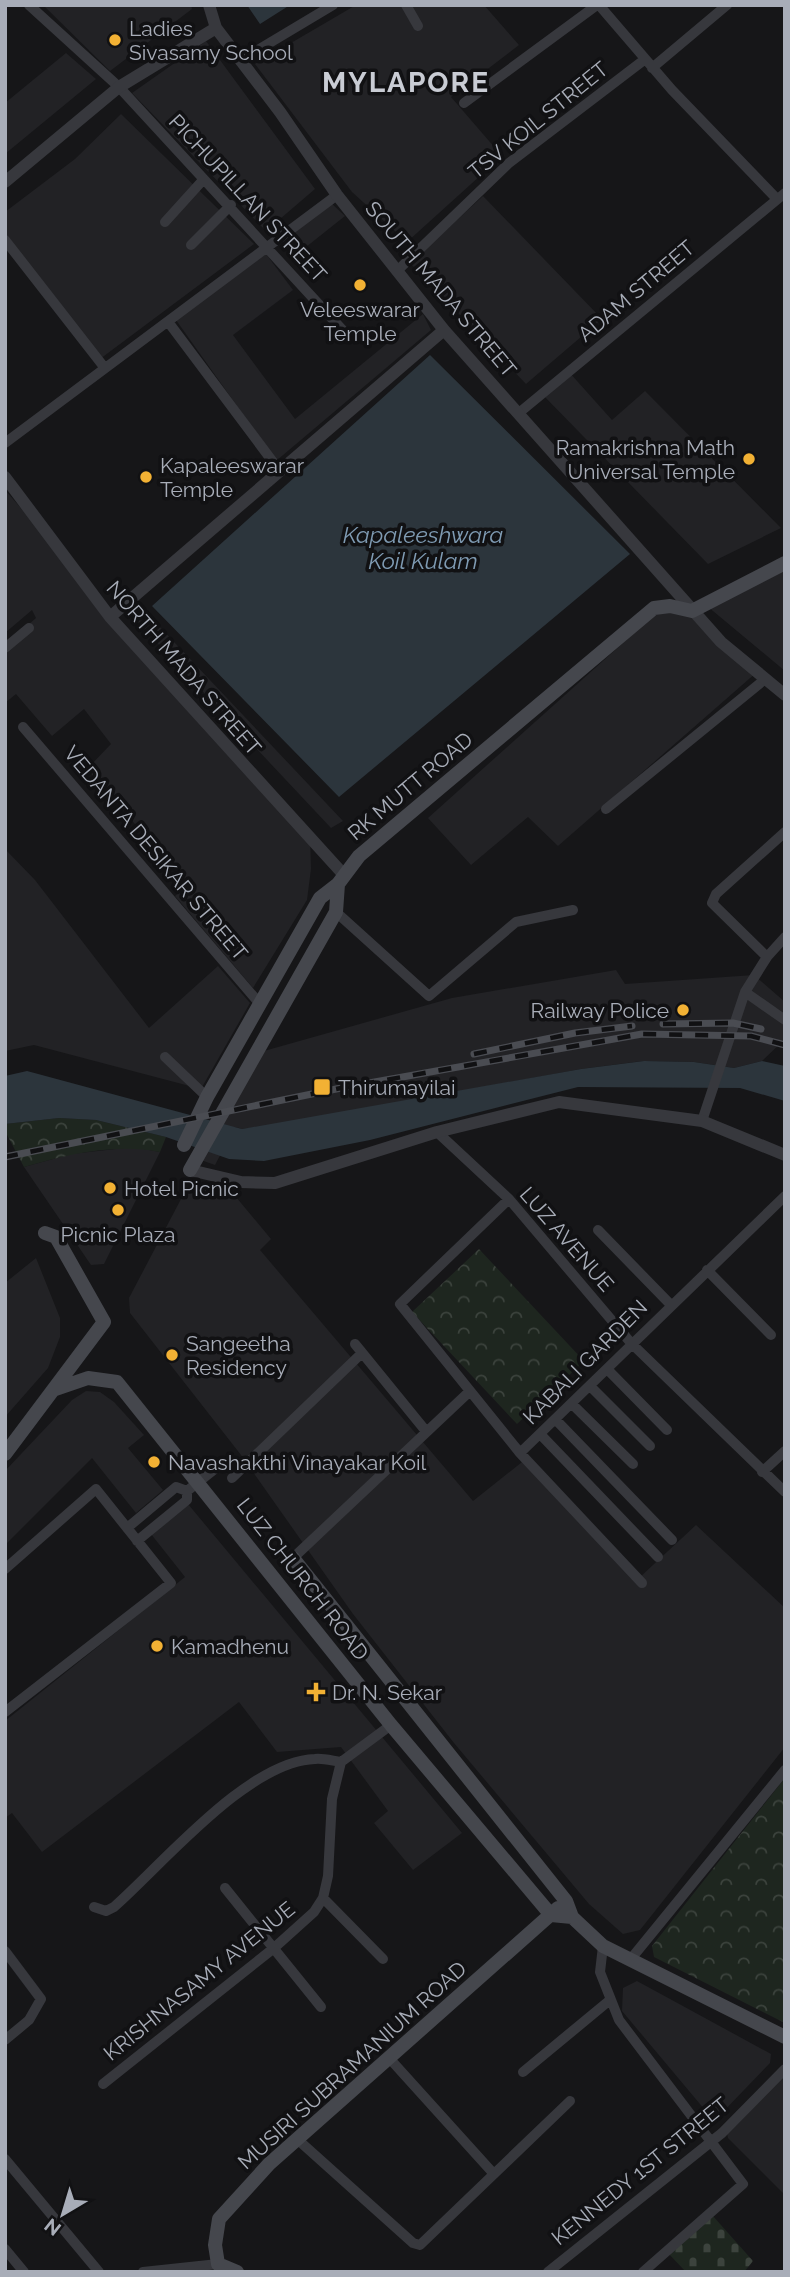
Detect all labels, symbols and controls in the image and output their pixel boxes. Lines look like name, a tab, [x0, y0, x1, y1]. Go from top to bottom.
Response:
place label: Ladies Sivasamy School	[129, 16, 293, 65]
marker: Ladies Sivasamy School	[107, 32, 123, 48]
street label: TSV KOIL STREET	[463, 56, 613, 184]
district label: MYLAPORE	[322, 66, 490, 99]
street label: PICHUPILLAN STREET	[164, 109, 332, 287]
street label: SOUTH MADA STREET	[360, 196, 522, 382]
street label: ADAM STREET	[573, 235, 699, 347]
marker: Veleeswarar Temple	[352, 277, 368, 293]
place label: Veleeswarar Temple	[300, 297, 421, 346]
place label: Ramakrishna Math Universal Temple	[556, 435, 735, 484]
marker: Ramakrishna Math Universal Temple	[741, 451, 757, 467]
place label: Kapaleeswarar Temple	[160, 453, 305, 502]
marker: Kapaleeswarar Temple	[138, 469, 154, 485]
water label: Kapaleeshwara Koil Kulam	[343, 521, 504, 574]
street label: NORTH MADA STREET	[101, 576, 267, 760]
street label: RK MUTT ROAD	[343, 727, 477, 845]
street label: VEDANTA DESIKAR STREET	[59, 741, 253, 965]
place label: Railway Police	[531, 998, 669, 1023]
marker: Railway Police	[675, 1002, 691, 1018]
place label: Thirumayilai	[338, 1075, 456, 1100]
marker: Thirumayilai	[312, 1077, 332, 1097]
place label: Hotel Picnic	[124, 1176, 239, 1201]
marker: Hotel Picnic	[102, 1180, 118, 1196]
street label: LUZ AVENUE	[515, 1182, 619, 1296]
marker: Picnic Plaza	[110, 1202, 126, 1218]
place label: Picnic Plaza	[61, 1222, 175, 1247]
street label: KABALI GARDEN	[518, 1295, 652, 1429]
place label: Sangeetha Residency	[186, 1331, 291, 1380]
marker: Sangeetha Residency	[164, 1347, 180, 1363]
place label: Navashakthi Vinayakar Koil	[168, 1450, 426, 1475]
marker: Navashakthi Vinayakar Koil	[146, 1454, 162, 1470]
street label: LUZ CHURCH ROAD	[232, 1493, 374, 1665]
place label: Kamadhenu	[171, 1634, 289, 1659]
marker: Kamadhenu	[149, 1638, 165, 1654]
place label: Dr. N. Sekar	[332, 1680, 443, 1705]
marker: Dr. N. Sekar	[306, 1682, 326, 1702]
street label: KRISHNASAMY AVENUE	[98, 1896, 300, 2066]
street label: MUSIRI SUBRAMANIUM ROAD	[233, 1956, 471, 2174]
street label: KENNEDY 1ST STREET	[546, 2092, 734, 2250]
north arrow	[28, 2179, 98, 2249]
text: N	[40, 2214, 65, 2241]

